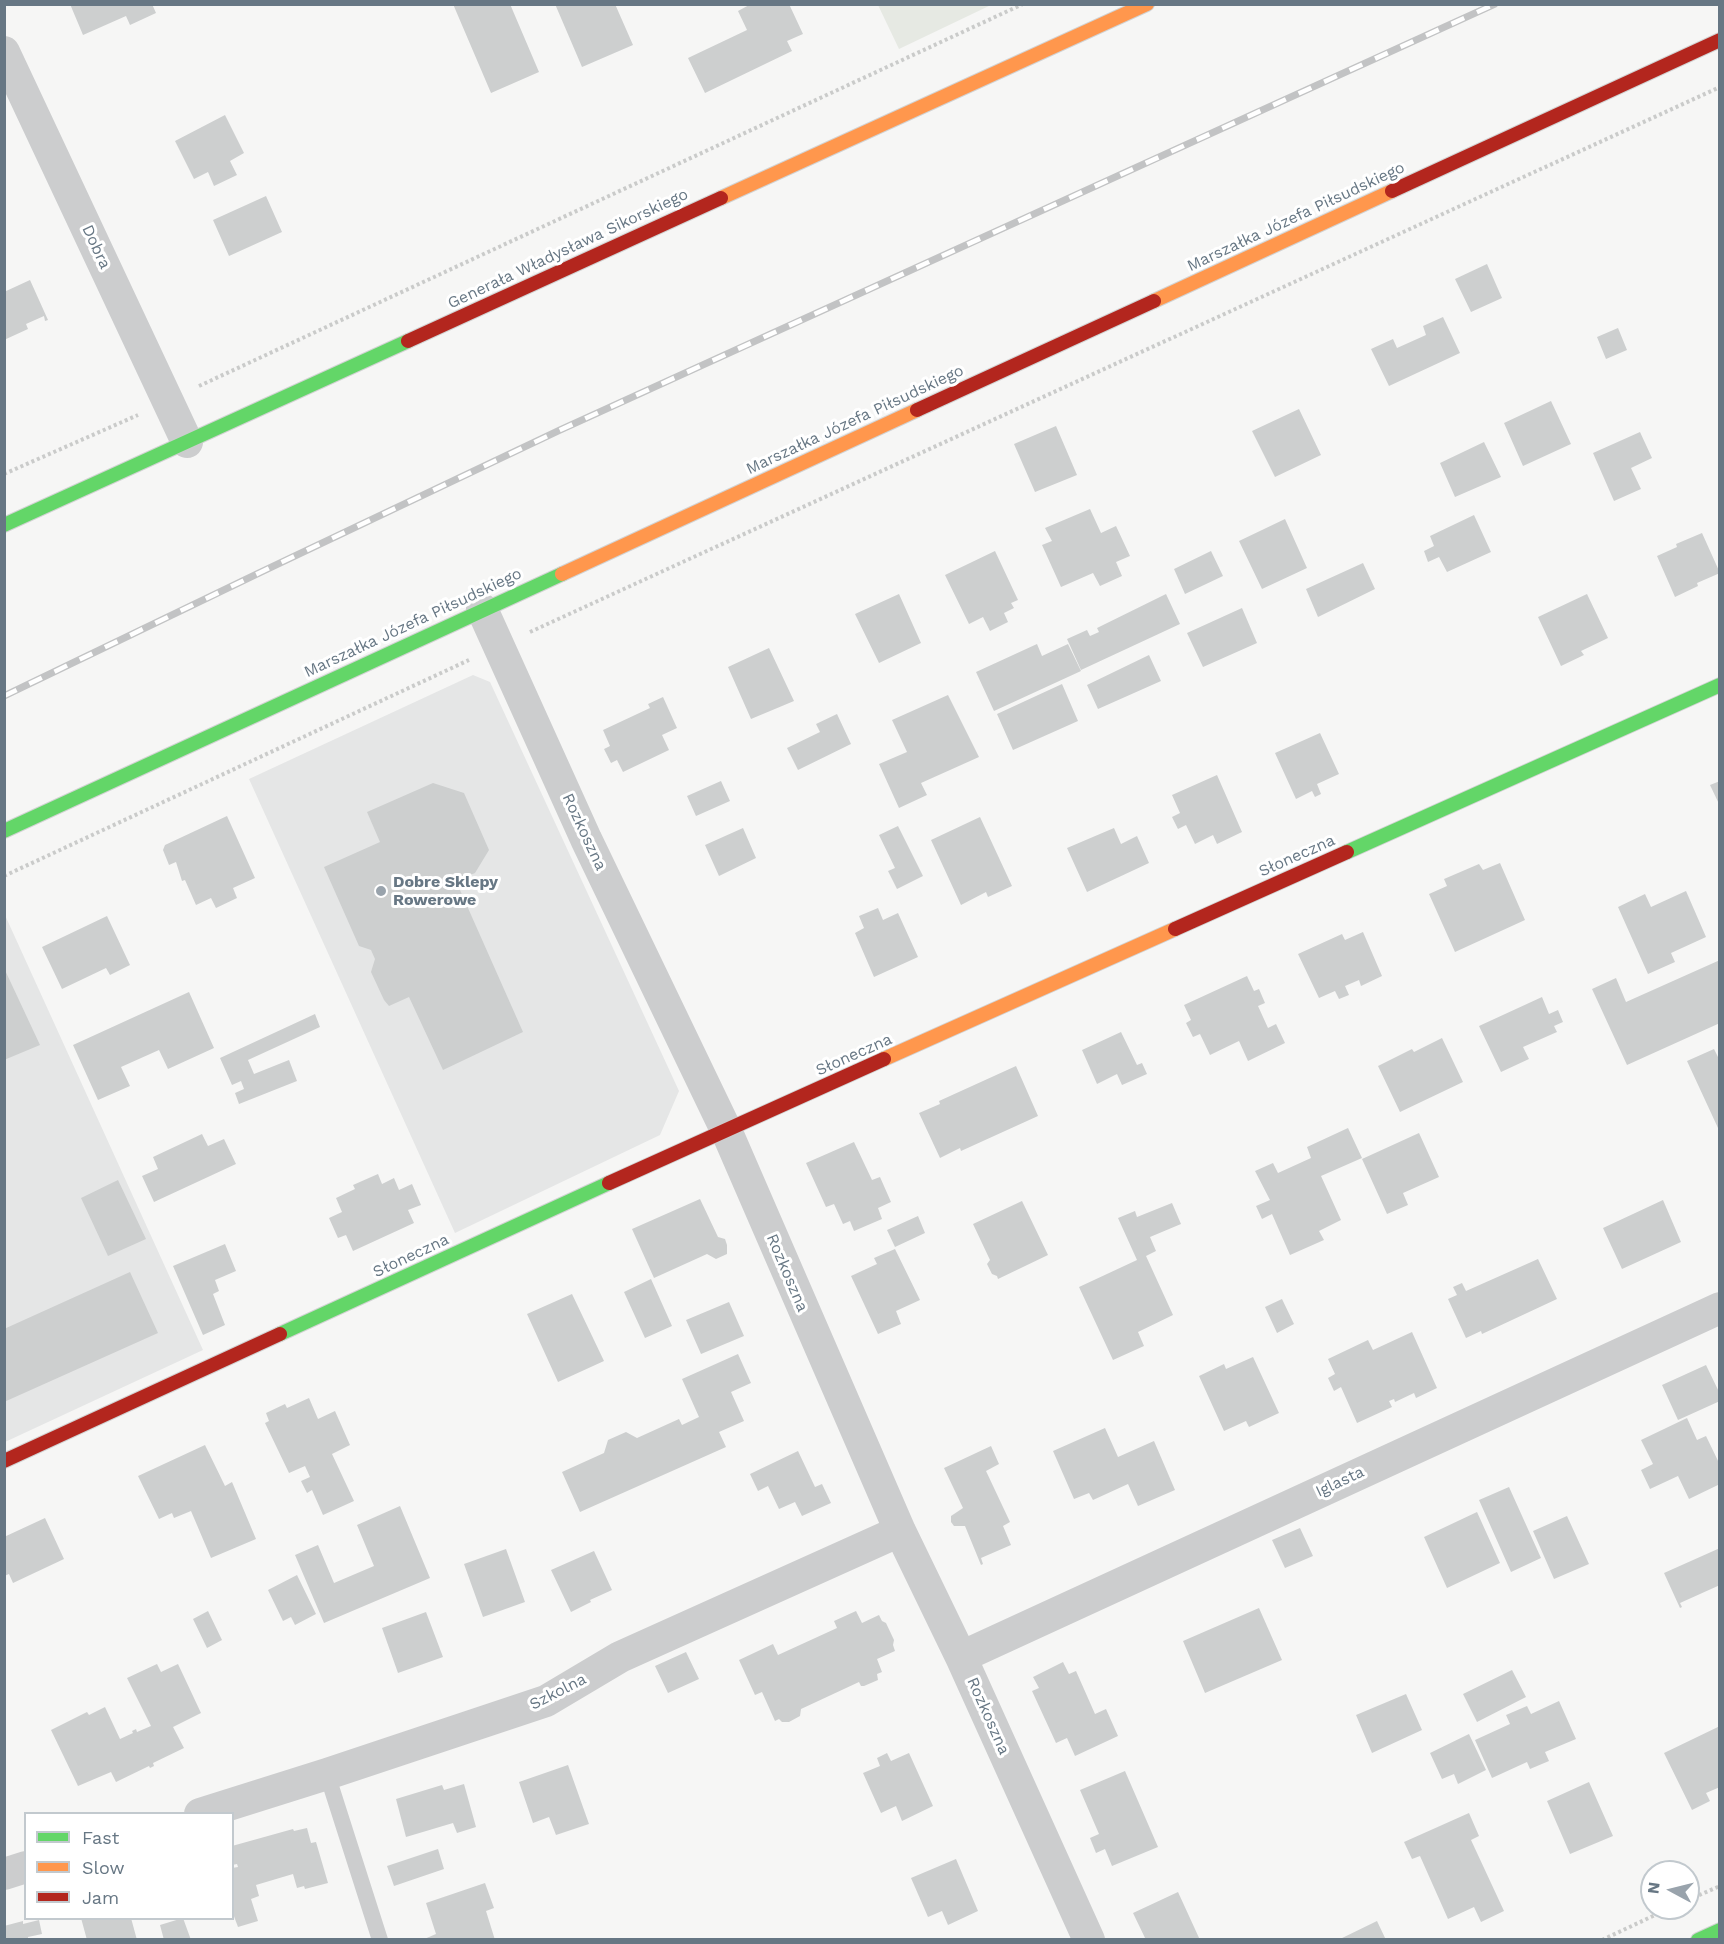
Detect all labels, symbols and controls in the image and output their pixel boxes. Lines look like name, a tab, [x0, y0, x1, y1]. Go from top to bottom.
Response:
street label: Marszałka Józefa Piłsudskiego	[1184, 158, 1408, 276]
street label: Generała Władysława Sikorskiego	[445, 185, 691, 313]
street label: Dobra	[77, 222, 115, 272]
street label: Marszałka Józefa Piłsudskiego	[743, 361, 967, 479]
street label: Marszałka Józefa Piłsudskiego	[301, 564, 525, 682]
street label: Rozkoszna	[558, 790, 610, 874]
street label: Słoneczna	[1256, 831, 1338, 881]
place label: Dobre Sklepy Rowerowe	[393, 872, 498, 910]
marker: Dobre Sklepy Rowerowe	[374, 884, 388, 898]
street label: Słoneczna	[813, 1030, 895, 1080]
street label: Słoneczna	[370, 1230, 452, 1282]
street label: Rozkoszna	[762, 1231, 812, 1315]
street label: Iglasta	[1313, 1462, 1367, 1502]
street label: Szkolna	[526, 1670, 590, 1714]
street label: Rozkoszna	[962, 1674, 1014, 1758]
legend	[24, 1812, 234, 1920]
text: Fast	[82, 1827, 119, 1848]
text: Slow	[82, 1857, 125, 1878]
north arrow	[1640, 1860, 1700, 1920]
text: N	[1643, 1881, 1664, 1895]
text: Jam	[82, 1887, 119, 1908]

